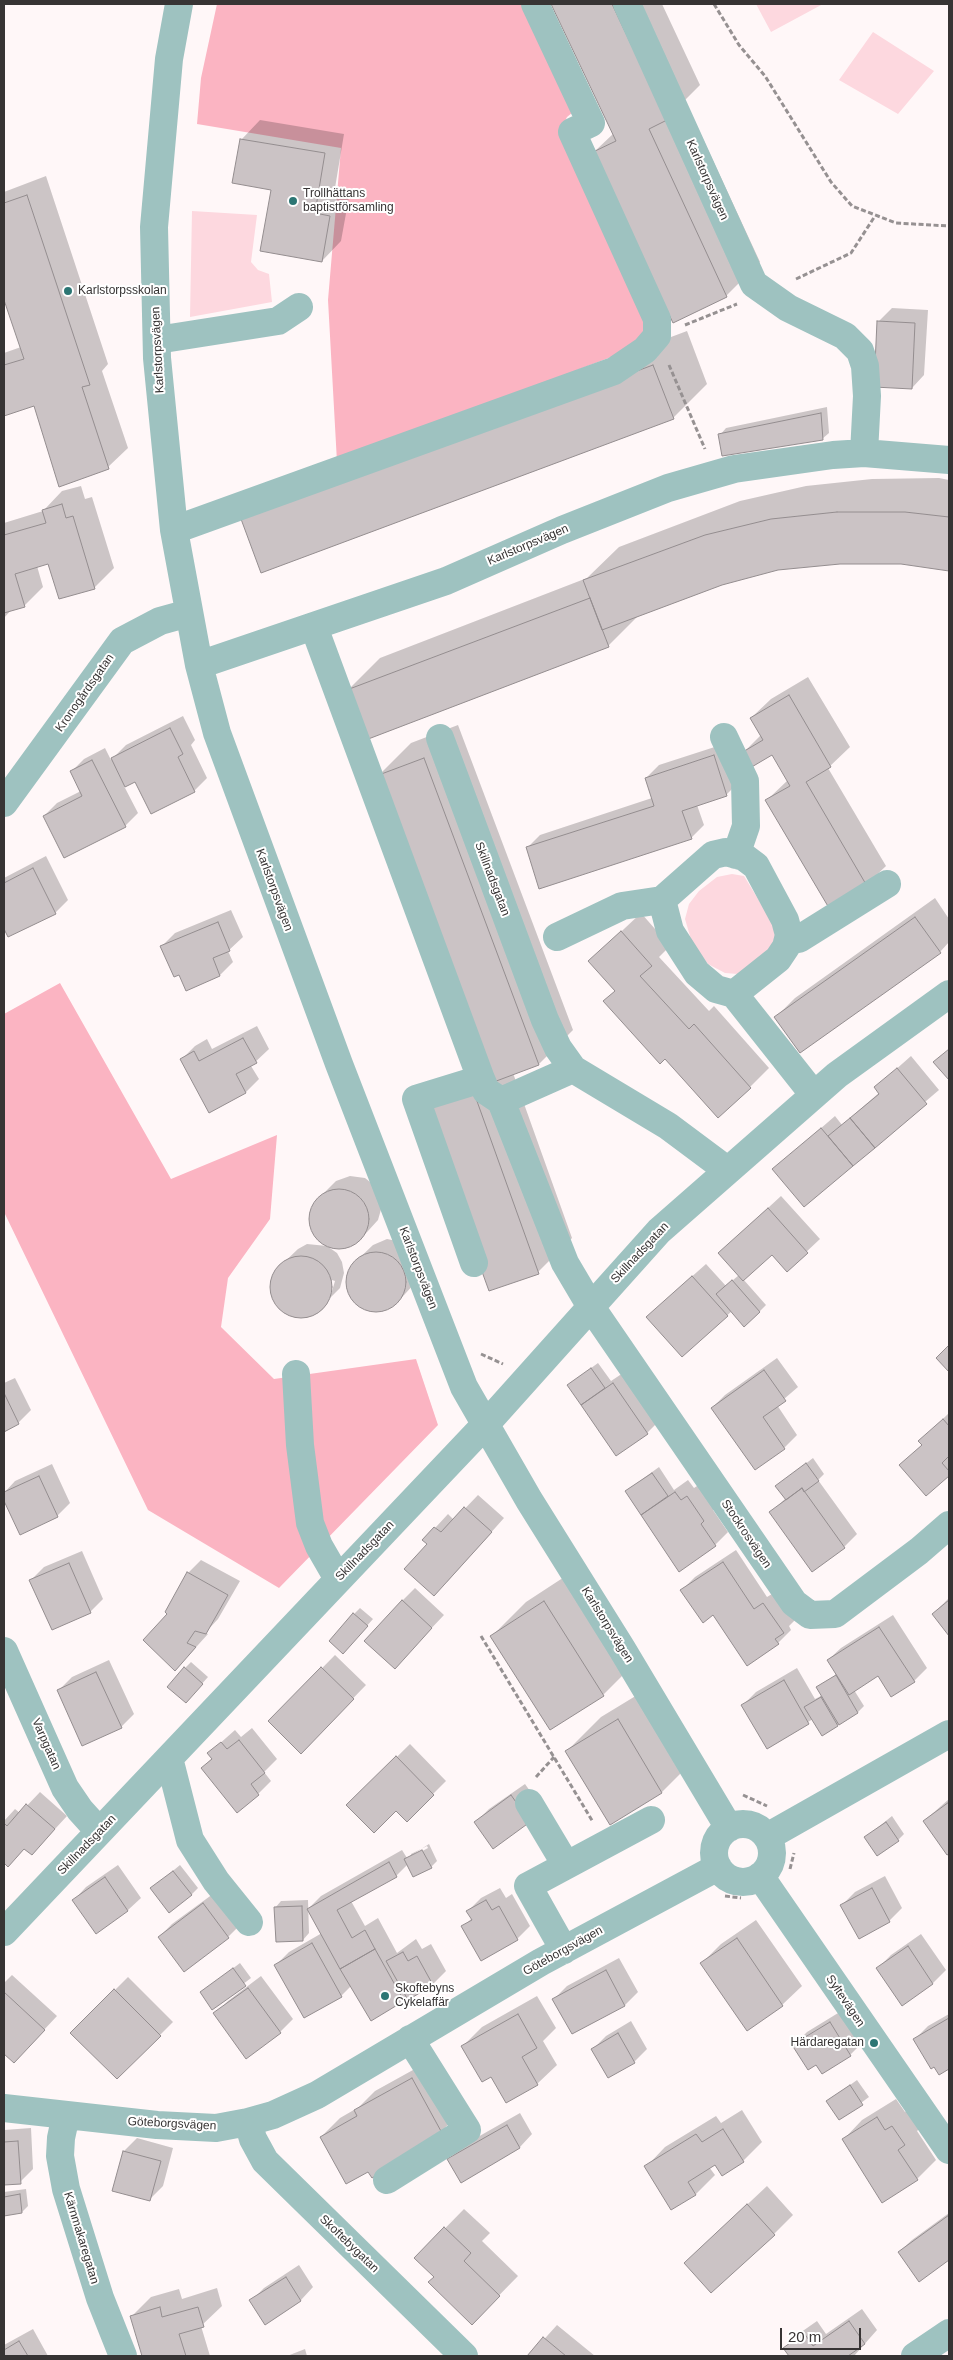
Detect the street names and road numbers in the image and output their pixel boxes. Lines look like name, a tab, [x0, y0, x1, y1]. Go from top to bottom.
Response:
street label: Karlstorpsvägen	[683, 137, 731, 223]
street label: Karlstorpsvägen	[149, 306, 167, 394]
street label: Karlstorpsvägen	[485, 521, 571, 569]
street label: Kronogårdsgatan	[53, 651, 117, 735]
street label: Skillnadsgatan	[471, 840, 513, 918]
street label: Karlstorpsvägen	[252, 847, 296, 933]
street label: Skillnadsgatan	[608, 1220, 672, 1286]
street label: Karlstorpsvägen	[396, 1225, 440, 1311]
street label: Stockrosvägen	[718, 1497, 774, 1571]
street label: Skillnadsgatan	[333, 1518, 397, 1584]
street label: Karlstorpsvägen	[578, 1584, 636, 1666]
street label: Varpgatan	[28, 1716, 64, 1772]
street label: Skillnadsgatan	[55, 1812, 119, 1878]
street label: Göteborgsvägen	[521, 1923, 605, 1979]
street label: Syltevägen	[822, 1972, 868, 2030]
street label: Göteborgsvägen	[127, 2114, 217, 2134]
street label: Kärnmakaregatan	[60, 2190, 102, 2286]
street label: Skoftebygatan	[316, 2212, 382, 2276]

